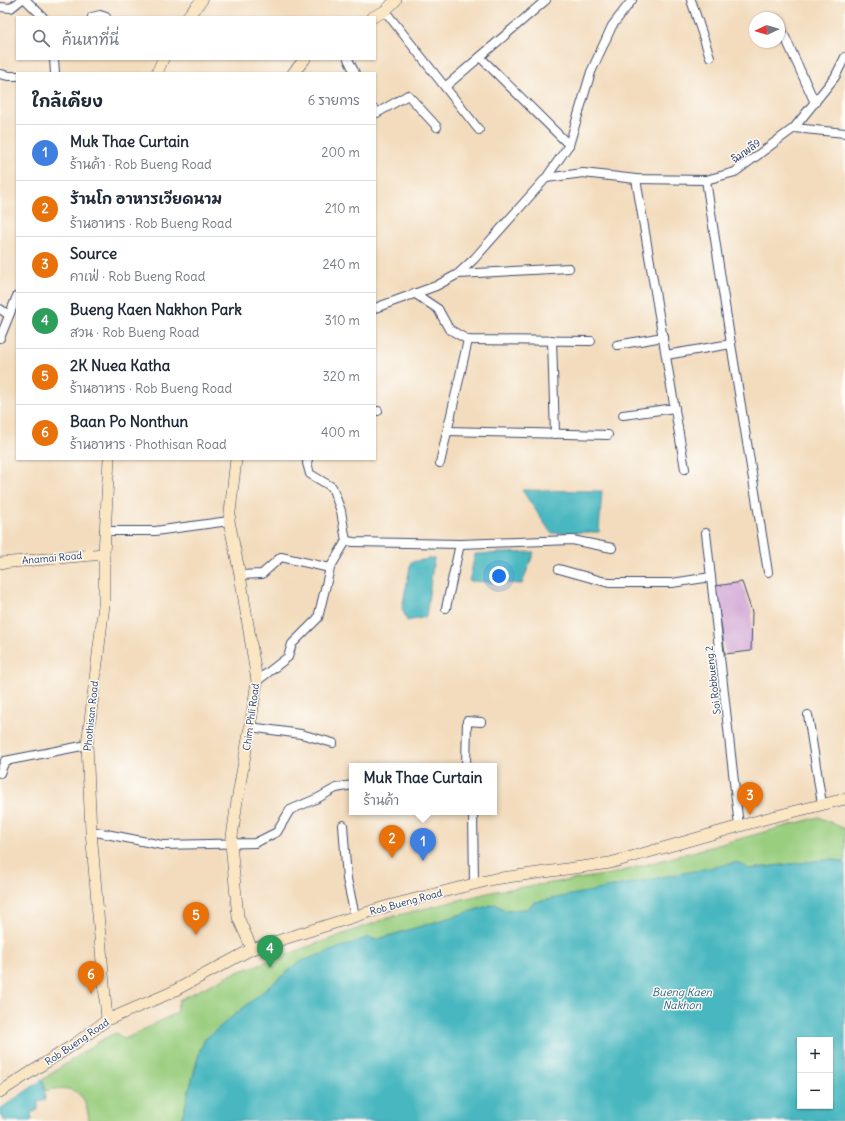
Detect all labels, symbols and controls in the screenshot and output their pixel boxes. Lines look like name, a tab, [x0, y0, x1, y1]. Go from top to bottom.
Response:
north arrow	[749, 12, 785, 48]
search box	[16, 16, 376, 60]
icon: search	[30, 27, 52, 49]
text: ค้นหาที่นี่	[62, 30, 119, 49]
text: ใกล้เคียง	[32, 90, 103, 112]
text: 6 รายการ	[308, 92, 360, 109]
text: Muk Thae Curtain	[70, 132, 189, 151]
street label: ฉิมพลี9	[729, 136, 763, 166]
text: 1	[42, 144, 48, 161]
text: 200 m	[321, 144, 360, 161]
text: ร้านค้า · Rob Bueng Road	[70, 156, 212, 173]
text: ร้านโก อาหารเวียดนาม	[70, 189, 222, 208]
text: 2	[41, 200, 49, 217]
text: 210 m	[325, 200, 360, 217]
text: ร้านอาหาร · Rob Bueng Road	[70, 215, 232, 232]
text: Source	[70, 244, 117, 263]
text: 3	[41, 256, 49, 273]
text: 240 m	[323, 256, 360, 273]
text: คาเฟ่ · Rob Bueng Road	[70, 268, 205, 285]
text: Bueng Kaen Nakhon Park	[70, 300, 242, 319]
text: 4	[41, 312, 49, 329]
text: 310 m	[325, 312, 360, 329]
text: สวน · Rob Bueng Road	[70, 324, 199, 341]
text: 2K Nuea Katha	[70, 356, 170, 375]
text: 5	[41, 368, 49, 385]
text: 320 m	[322, 368, 360, 385]
text: ร้านอาหาร · Rob Bueng Road	[70, 380, 232, 397]
text: Baan Po Nonthun	[70, 412, 188, 431]
text: 6	[41, 424, 49, 441]
text: 400 m	[321, 424, 360, 441]
text: ร้านอาหาร · Phothisan Road	[70, 436, 227, 453]
street label: Anamai Road	[21, 549, 83, 567]
your location	[489, 566, 509, 586]
street label: Soi Robbueng 2	[702, 644, 724, 715]
street label: Phothisan Road	[81, 680, 101, 752]
street label: Chim Phli Road	[240, 682, 262, 751]
popup	[349, 763, 497, 815]
text: Muk Thae Curtain	[364, 768, 482, 787]
pin: 3	[737, 782, 763, 815]
text: ร้านค้า	[364, 792, 399, 809]
pin: 2	[379, 825, 405, 858]
pin: 1	[410, 828, 436, 861]
street label: Rob Bueng Road	[368, 886, 444, 918]
pin: 5	[183, 902, 209, 935]
pin: 4	[257, 935, 283, 968]
pin: 6	[78, 961, 104, 994]
water label: Bueng Kaen Nakhon	[652, 985, 713, 1012]
street label: Rob Bueng Road	[42, 1016, 112, 1068]
map controls	[797, 1037, 833, 1109]
button: +	[797, 1037, 833, 1073]
button: −	[797, 1073, 833, 1109]

